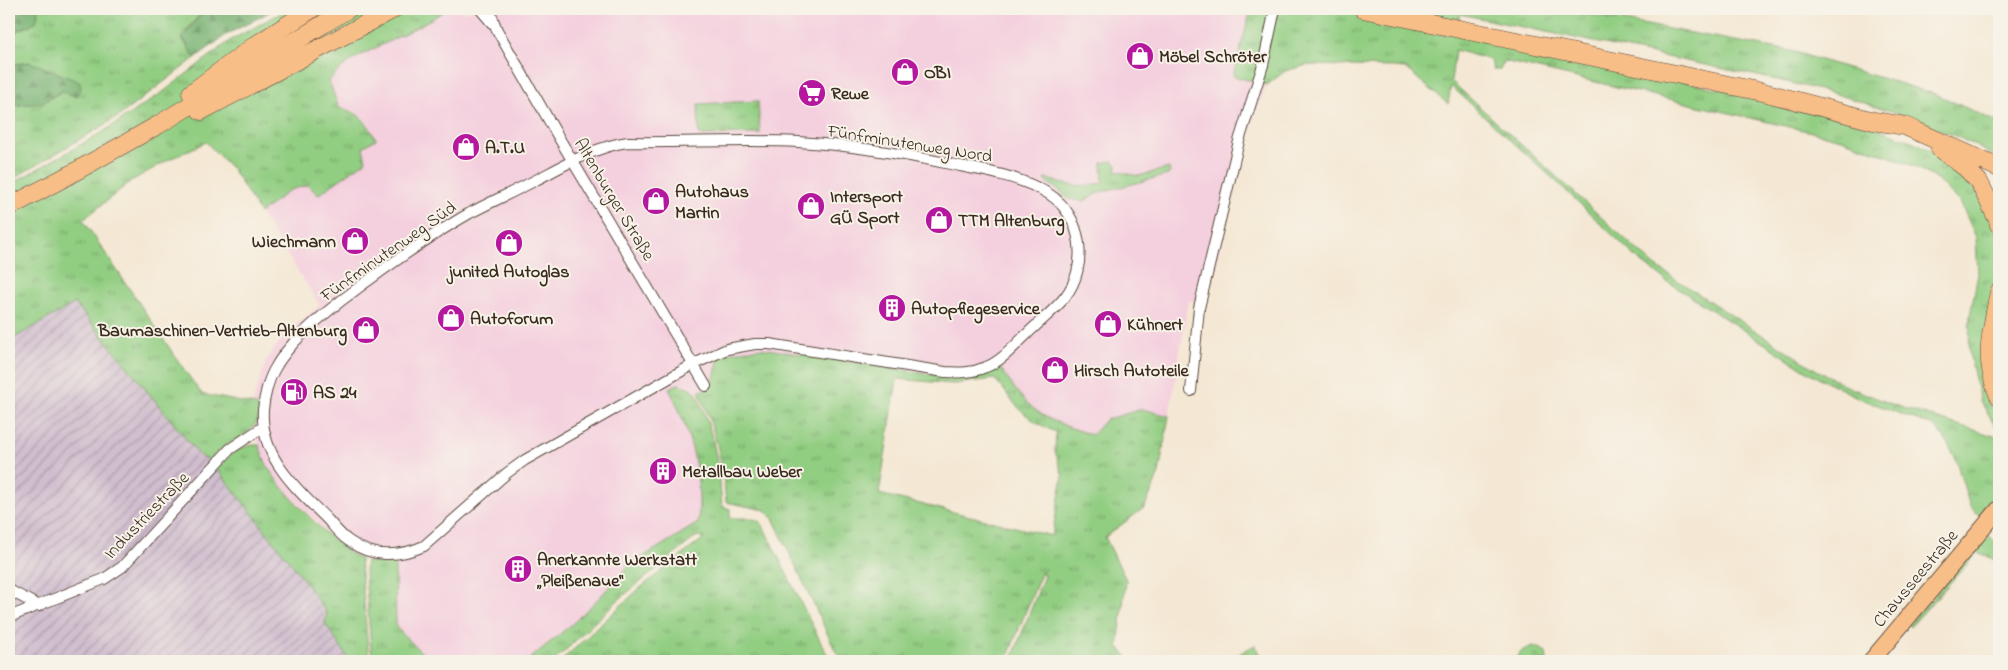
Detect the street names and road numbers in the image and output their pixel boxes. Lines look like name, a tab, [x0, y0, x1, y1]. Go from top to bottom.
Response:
street label: Fünfminutenweg Nord	[824, 119, 994, 172]
street label: Altenburger Straße	[565, 134, 661, 268]
street label: Fünfminutenweg Süd	[315, 196, 463, 311]
street label: Industriestraße	[99, 466, 197, 566]
street label: Chausseestraße	[1868, 524, 1966, 634]

